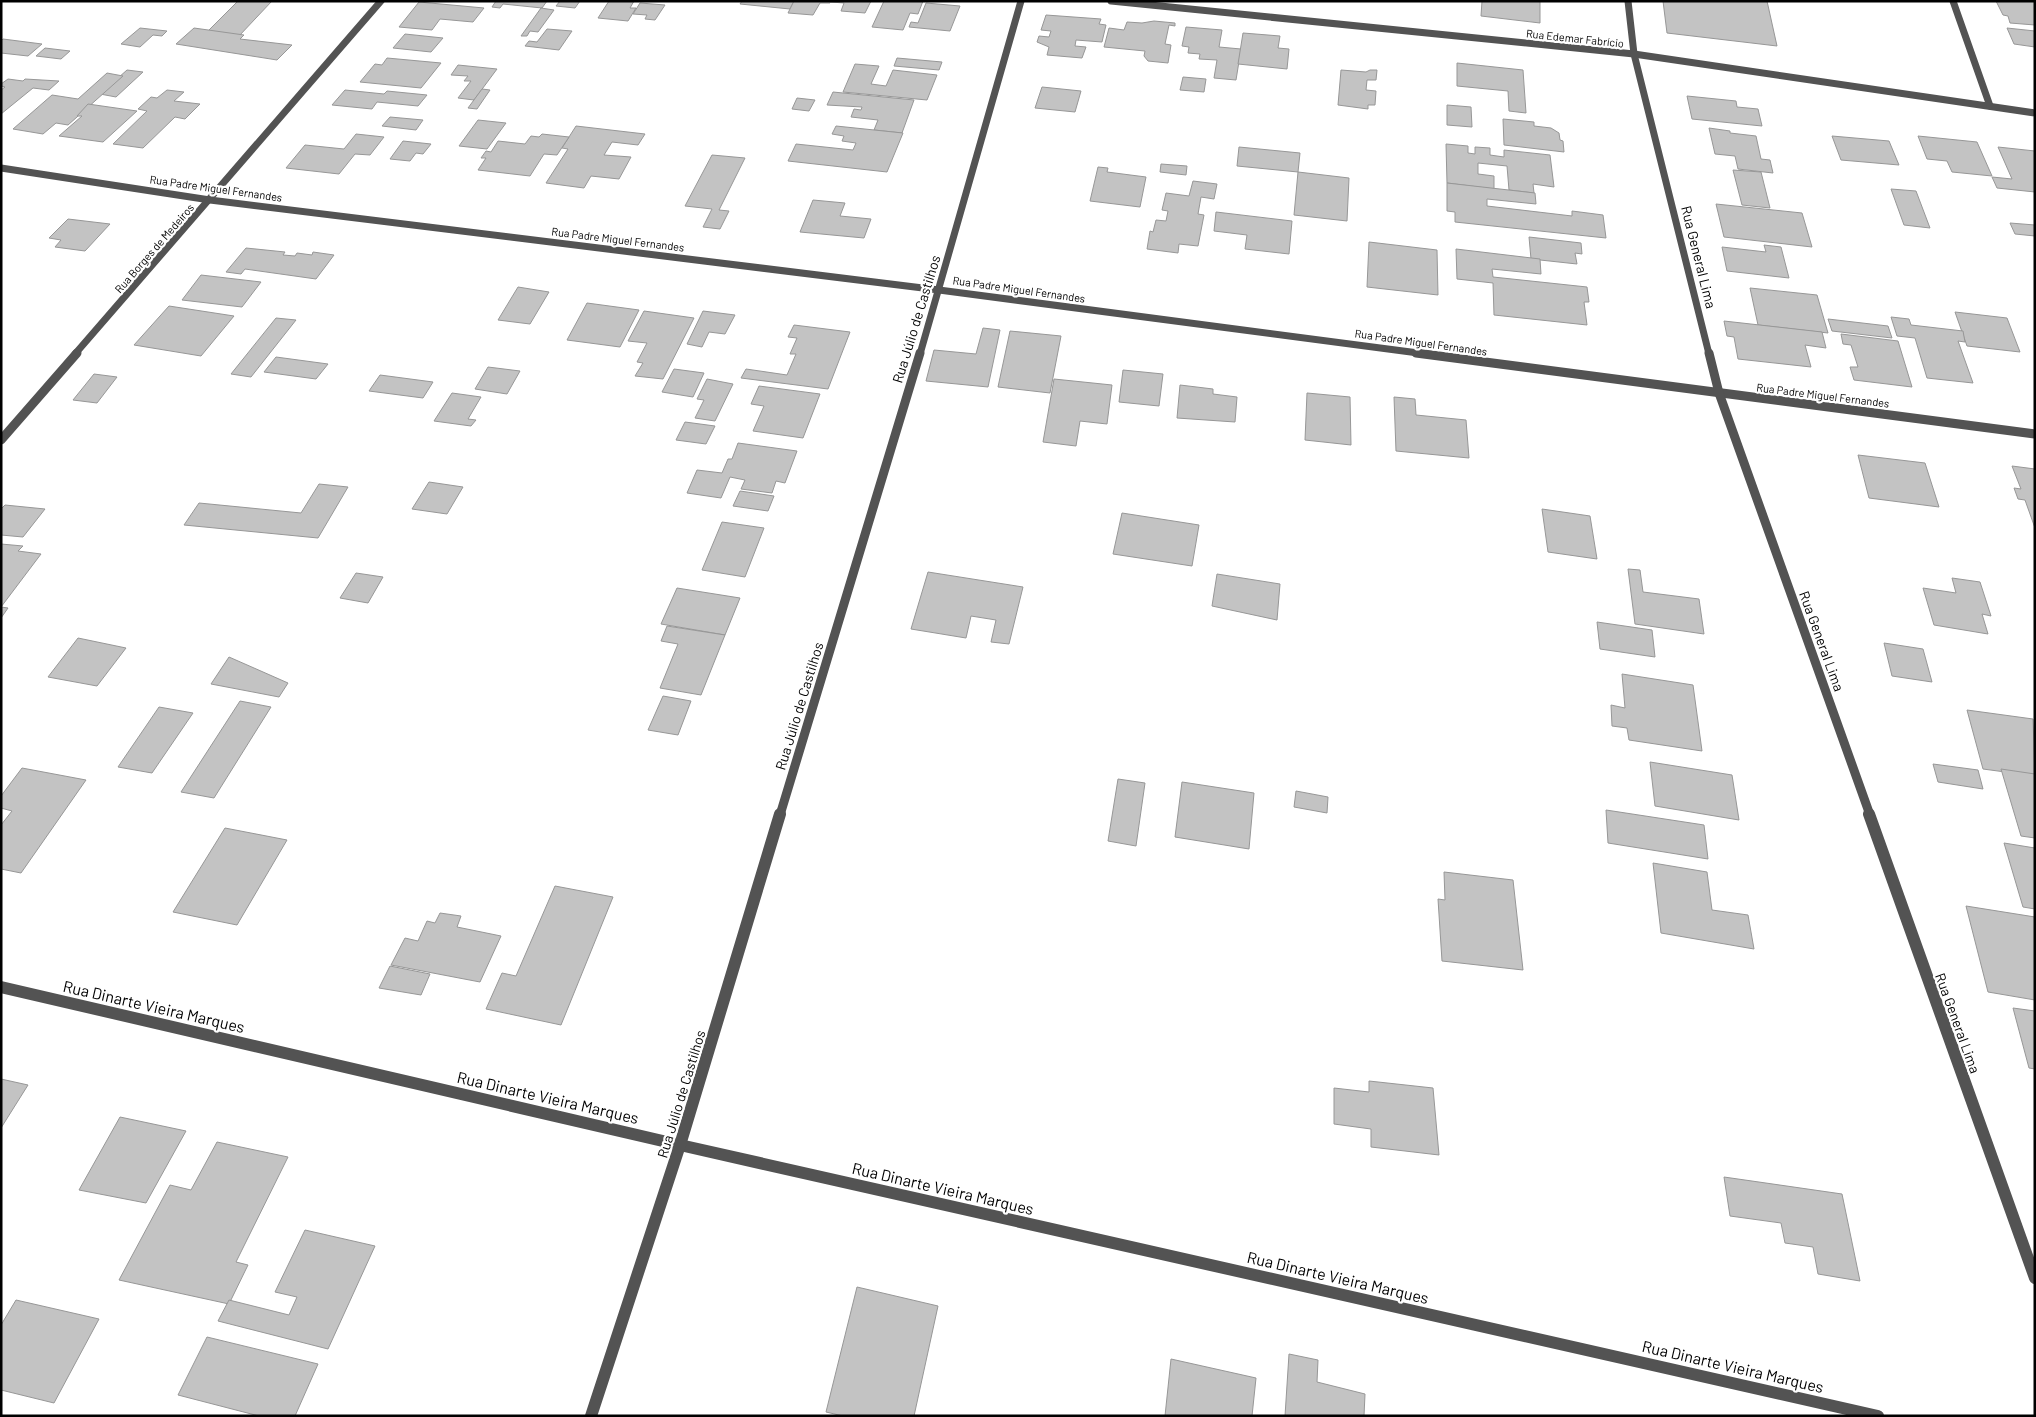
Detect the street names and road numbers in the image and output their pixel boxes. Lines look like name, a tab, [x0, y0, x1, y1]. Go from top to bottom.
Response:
street label: Rua Edemar Fabrício	[1525, 26, 1625, 50]
street label: Rua Padre Miguel Fernandes	[149, 172, 283, 204]
street label: Rua Borges de Medeiros	[112, 201, 196, 295]
street label: Rua General Lima	[1678, 204, 1720, 310]
street label: Rua Padre Miguel Fernandes	[551, 224, 685, 254]
street label: Rua Júlio de Castilhos	[888, 253, 944, 385]
street label: Rua Padre Miguel Fernandes	[952, 273, 1086, 305]
street label: Rua Padre Miguel Fernandes	[1354, 326, 1488, 358]
street label: Rua Padre Miguel Fernandes	[1756, 380, 1890, 410]
street label: Rua General Lima	[1796, 589, 1848, 693]
street label: Rua Júlio de Castilhos	[771, 640, 827, 772]
street label: Rua General Lima	[1932, 971, 1984, 1075]
street label: Rua Dinarte Vieira Marques	[61, 976, 247, 1036]
street label: Rua Júlio de Castilhos	[653, 1028, 709, 1160]
street label: Rua Dinarte Vieira Marques	[455, 1067, 641, 1127]
street label: Rua Dinarte Vieira Marques	[850, 1158, 1036, 1218]
street label: Rua Dinarte Vieira Marques	[1245, 1247, 1431, 1307]
street label: Rua Dinarte Vieira Marques	[1640, 1336, 1826, 1396]

